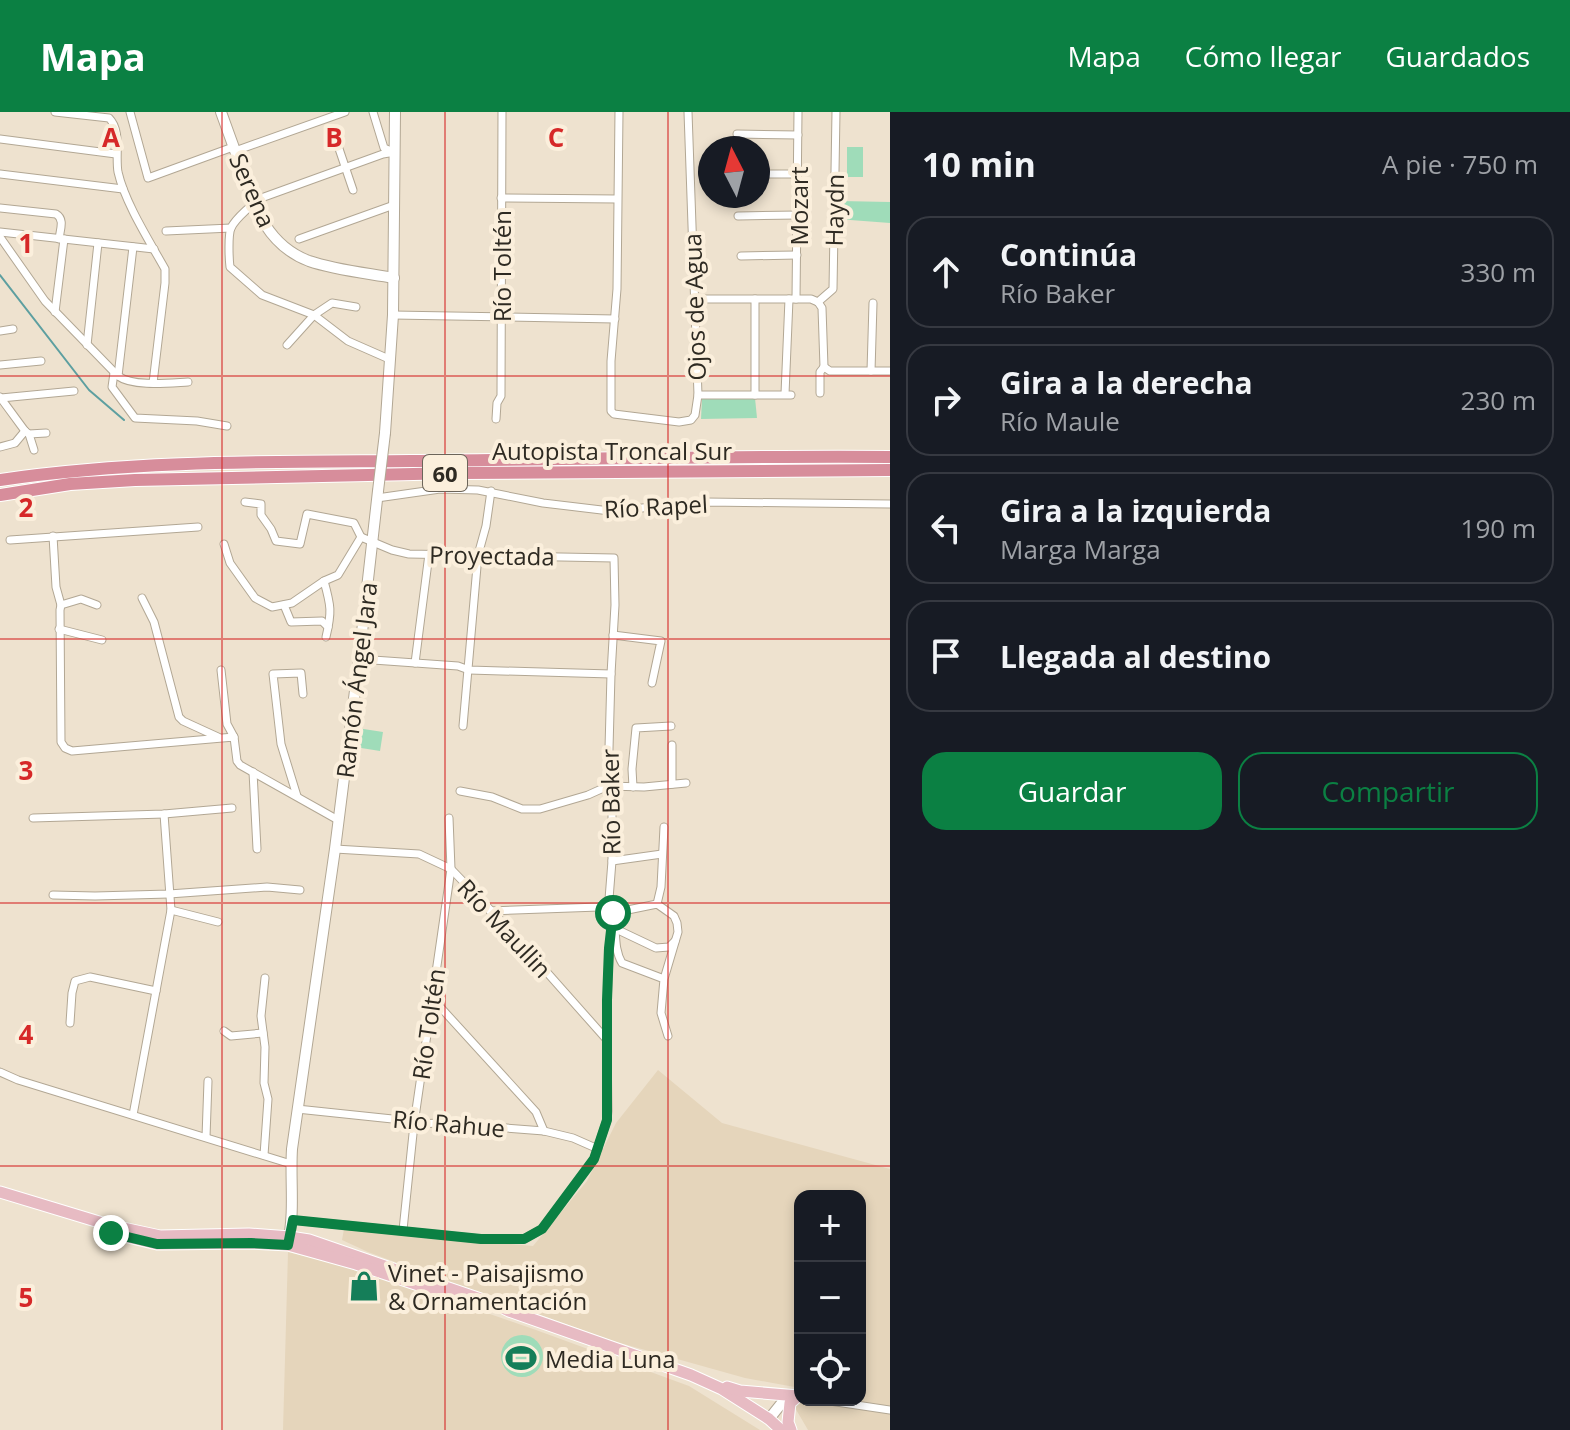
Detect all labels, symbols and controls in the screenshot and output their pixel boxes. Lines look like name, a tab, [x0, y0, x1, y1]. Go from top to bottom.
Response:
text: Mapa	[40, 30, 146, 82]
text: Mapa	[1067, 37, 1141, 75]
text: Cómo llegar	[1185, 37, 1341, 75]
text: Guardados	[1385, 37, 1530, 75]
text: A	[102, 119, 120, 155]
text: B	[325, 119, 343, 155]
text: C	[548, 119, 564, 155]
north arrow	[698, 136, 770, 208]
text: 10 min	[922, 141, 1036, 187]
text: A pie · 750 m	[1382, 146, 1538, 182]
street label: Serena	[222, 148, 284, 232]
street label: Mozart	[782, 167, 815, 245]
street label: Haydn	[817, 173, 851, 247]
street label: Río Toltén	[485, 210, 518, 322]
text: 1	[19, 225, 33, 261]
street label: Ojos de Agua	[675, 233, 713, 381]
text: Continúa	[1000, 234, 1137, 275]
icon: ahead	[924, 250, 968, 294]
text: 330 m	[1461, 254, 1536, 290]
text: Río Baker	[1000, 275, 1115, 311]
text: Gira a la derecha	[1000, 362, 1253, 403]
icon: right	[924, 378, 968, 422]
text: 230 m	[1461, 382, 1536, 418]
text: Río Maule	[1000, 403, 1120, 439]
street label: Autopista Troncal Sur	[492, 434, 732, 467]
road number: 60	[423, 455, 467, 491]
street label: Río Rapel	[603, 487, 709, 525]
text: 2	[19, 489, 34, 525]
text: Gira a la izquierda	[1000, 490, 1272, 531]
icon: left	[924, 506, 968, 550]
text: 190 m	[1461, 510, 1536, 546]
text: Marga Marga	[1000, 531, 1161, 567]
street label: Proyectada	[429, 537, 555, 573]
street label: Ramón Ángel Jara	[328, 580, 384, 780]
icon: arrive	[924, 634, 968, 678]
text: Llegada al destino	[1000, 636, 1271, 677]
street label: Río Baker	[593, 748, 627, 855]
text: 3	[19, 752, 33, 788]
button: Guardar	[922, 752, 1222, 830]
button: Compartir	[1238, 752, 1538, 830]
street label: Río Maullin	[451, 871, 559, 985]
route start	[595, 895, 631, 931]
street label: Río Toltén	[404, 966, 452, 1082]
text: 4	[19, 1016, 34, 1052]
street label: Río Rahue	[391, 1102, 507, 1144]
map controls	[794, 1190, 866, 1406]
button: +	[794, 1190, 866, 1262]
route end	[93, 1215, 129, 1251]
place label: Vinet - Paisajismo & Ornamentación	[388, 1256, 587, 1317]
button: −	[794, 1262, 866, 1334]
shop icon: Vinet - Paisajismo & Ornamentación	[347, 1269, 381, 1303]
text: 5	[19, 1279, 33, 1315]
button: locate	[794, 1334, 866, 1406]
sports icon: Media Luna	[504, 1341, 538, 1375]
place label: Media Luna	[545, 1342, 676, 1375]

